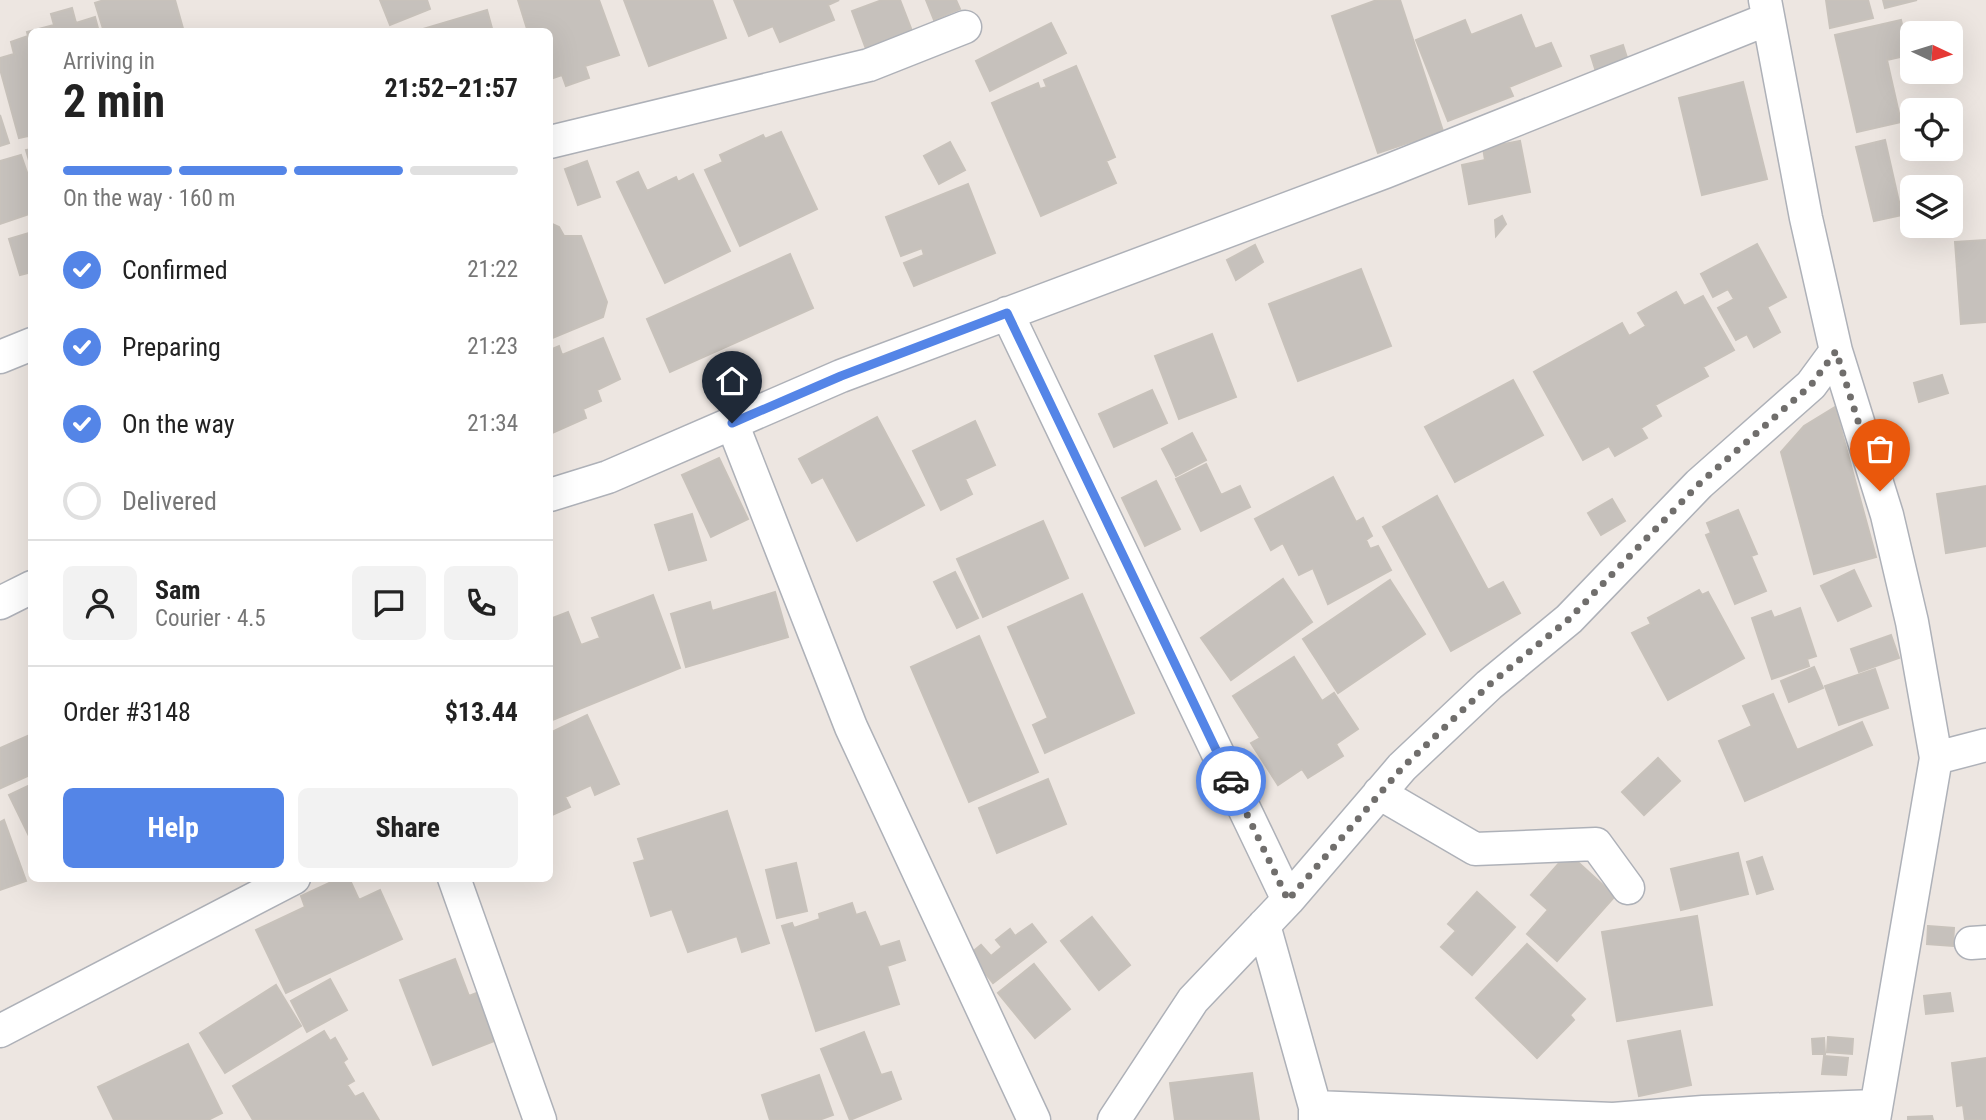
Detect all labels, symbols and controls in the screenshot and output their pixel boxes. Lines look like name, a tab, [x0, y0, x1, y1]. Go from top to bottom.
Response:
north arrow	[1900, 21, 1964, 84]
map controls	[1900, 21, 1963, 238]
text: Arriving in	[63, 48, 155, 75]
text: 21:52–21:57	[384, 73, 518, 103]
text: 2 min	[63, 74, 165, 128]
button: locate	[1900, 98, 1963, 161]
button: layers	[1900, 175, 1963, 238]
text: On the way · 160 m	[63, 185, 235, 212]
icon: check	[63, 251, 101, 289]
text: Confirmed	[122, 255, 228, 285]
text: 21:22	[467, 256, 518, 283]
icon: check	[63, 328, 101, 366]
text: Preparing	[122, 332, 221, 362]
text: 21:23	[467, 333, 518, 360]
pin	[702, 351, 762, 423]
icon: home	[713, 362, 751, 400]
icon: check	[63, 405, 101, 443]
text: On the way	[122, 409, 235, 439]
text: 21:34	[467, 410, 518, 437]
pin	[1850, 419, 1910, 491]
icon: bag	[1861, 430, 1899, 468]
text: Delivered	[122, 486, 217, 516]
button: person	[63, 566, 137, 640]
button: chat	[352, 566, 426, 640]
button: phone	[444, 566, 518, 640]
text: Sam	[155, 575, 201, 605]
text: Courier · 4.5	[155, 605, 266, 632]
text: Order #3148	[63, 697, 191, 727]
text: $13.44	[445, 697, 518, 727]
courier	[1196, 746, 1266, 816]
icon: car	[1212, 762, 1250, 800]
button: Help	[63, 788, 284, 868]
button: Share	[298, 788, 518, 868]

